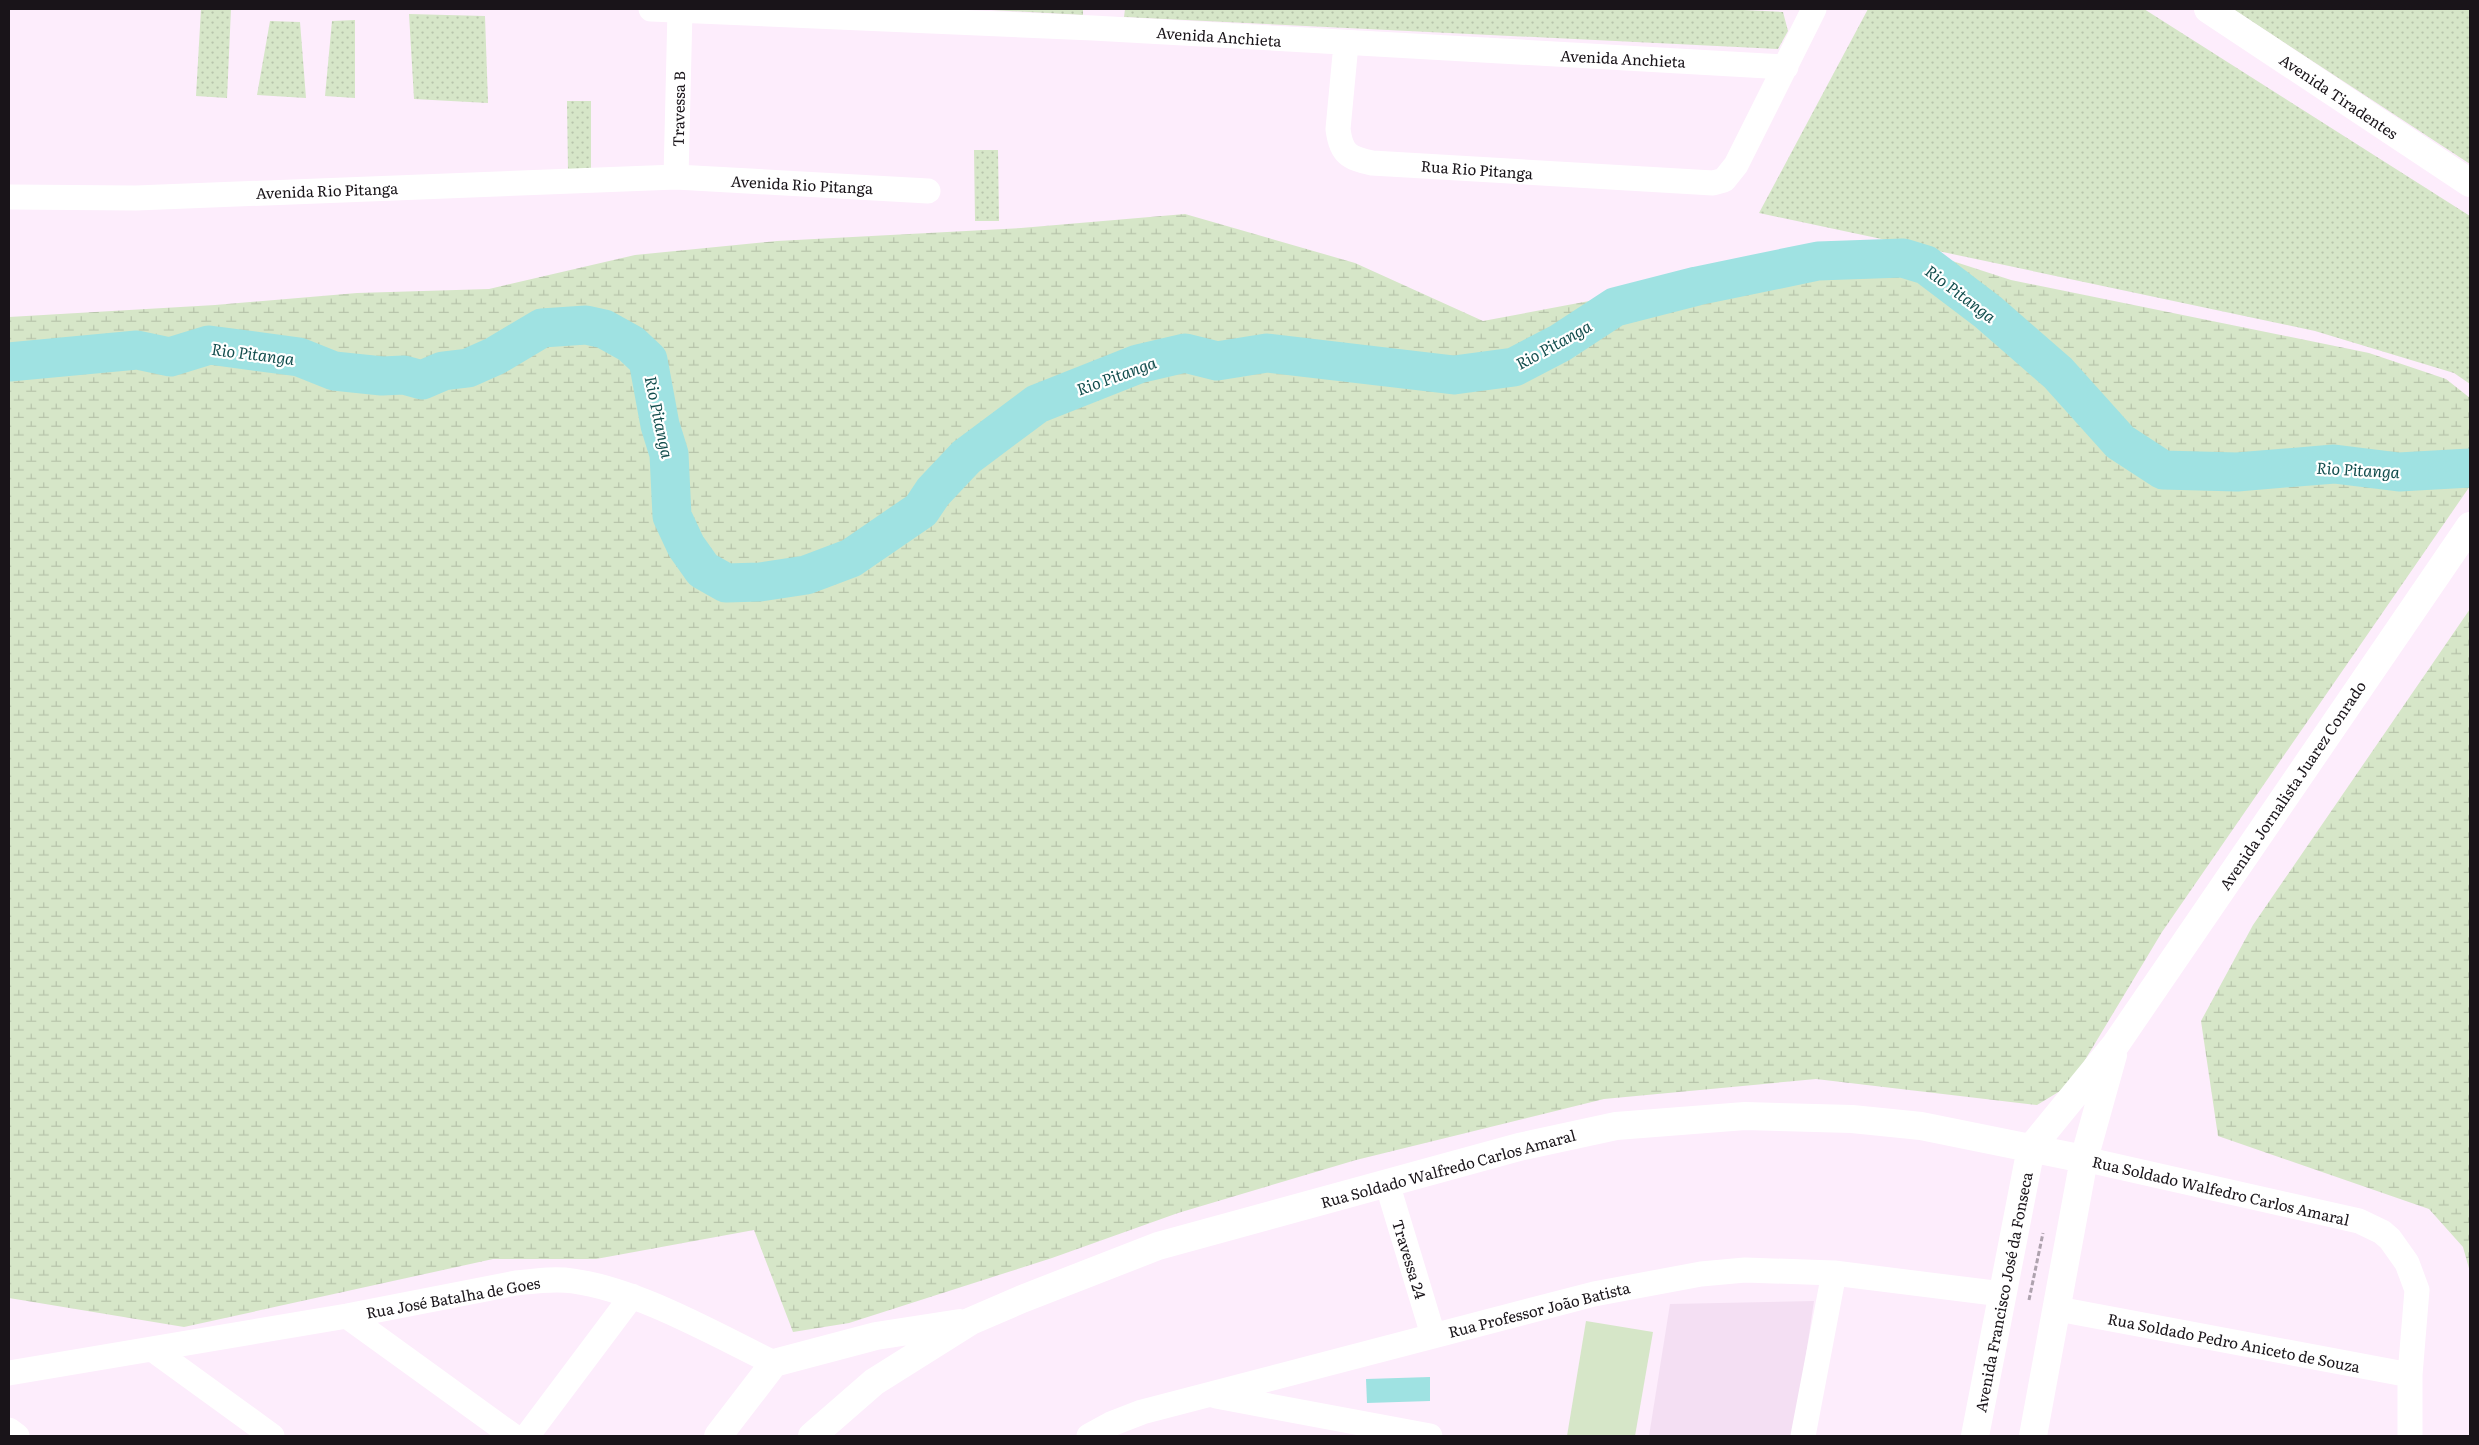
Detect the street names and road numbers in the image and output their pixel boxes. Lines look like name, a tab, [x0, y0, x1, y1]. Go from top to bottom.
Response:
street label: Avenida Anchieta	[1156, 20, 1283, 52]
street label: Avenida Anchieta	[1560, 43, 1687, 73]
street label: Avenida Tiradentes	[2275, 48, 2403, 144]
street label: Travessa B	[666, 71, 690, 147]
street label: Rua Rio Pitanga	[1420, 154, 1535, 184]
street label: Avenida Rio Pitanga	[730, 169, 875, 199]
street label: Avenida Rio Pitanga	[255, 176, 399, 204]
street label: Avenida Jornalista Juarez Conrado	[2213, 675, 2371, 894]
street label: Rua Soldado Walfredo Carlos Amaral	[1318, 1123, 1578, 1213]
street label: Rua Soldado Walfedro Carlos Amaral	[2090, 1149, 2352, 1231]
street label: Avenida Francisco José da Fonseca	[1968, 1169, 2038, 1414]
street label: Travessa 24	[1387, 1216, 1433, 1302]
street label: Rua José Batalha de Goes	[364, 1270, 542, 1324]
street label: Rua Professor João Batista	[1446, 1275, 1633, 1343]
street label: Rua Soldado Pedro Aniceto de Souza	[2106, 1306, 2363, 1378]

